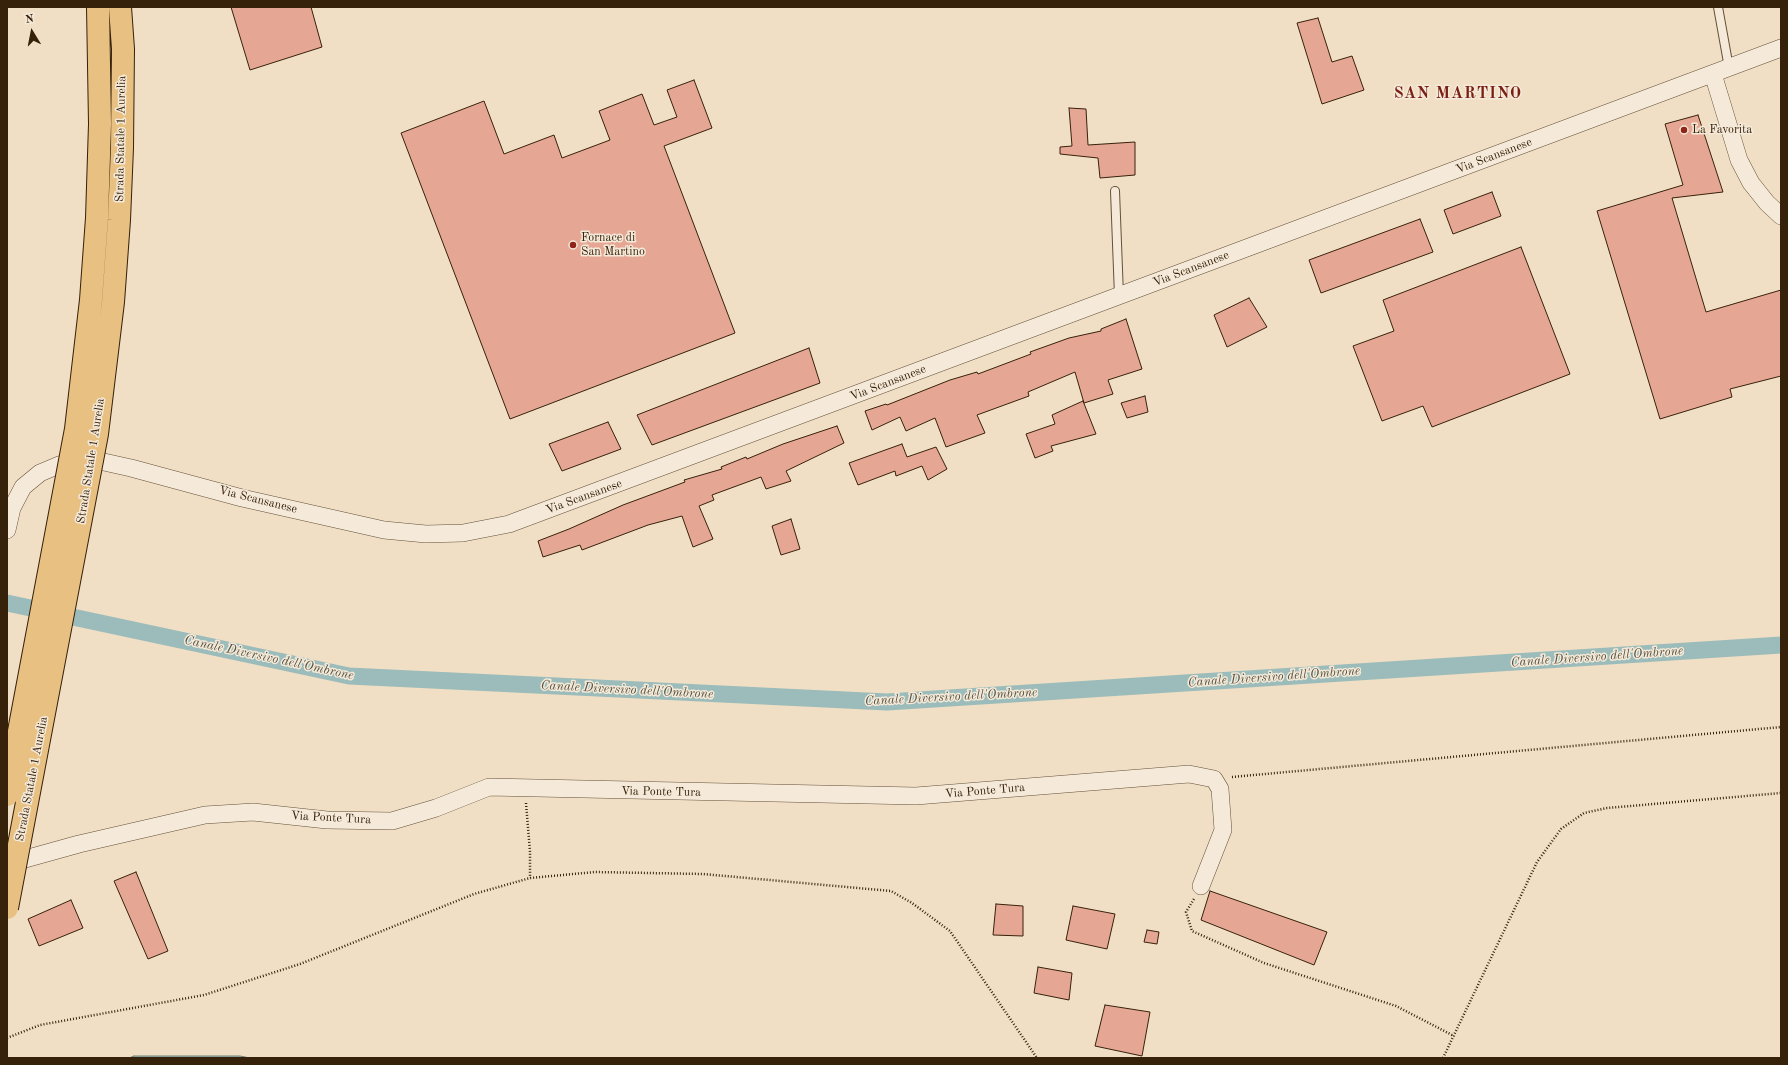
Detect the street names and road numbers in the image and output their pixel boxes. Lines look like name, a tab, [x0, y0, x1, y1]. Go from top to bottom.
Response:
street label: Strada Statale 1 Aurelia	[113, 76, 129, 202]
street label: Via Scansanese	[1454, 135, 1534, 177]
street label: Via Scansanese	[1151, 248, 1231, 290]
street label: Via Scansanese	[848, 362, 928, 404]
street label: Strada Statale 1 Aurelia	[74, 397, 108, 525]
street label: Via Scansanese	[544, 477, 624, 517]
street label: Via Scansanese	[217, 483, 299, 517]
street label: Strada Statale 1 Aurelia	[13, 715, 51, 843]
street label: Via Ponte Tura	[944, 780, 1026, 802]
street label: Via Ponte Tura	[621, 784, 701, 800]
street label: Via Ponte Tura	[291, 809, 371, 827]

